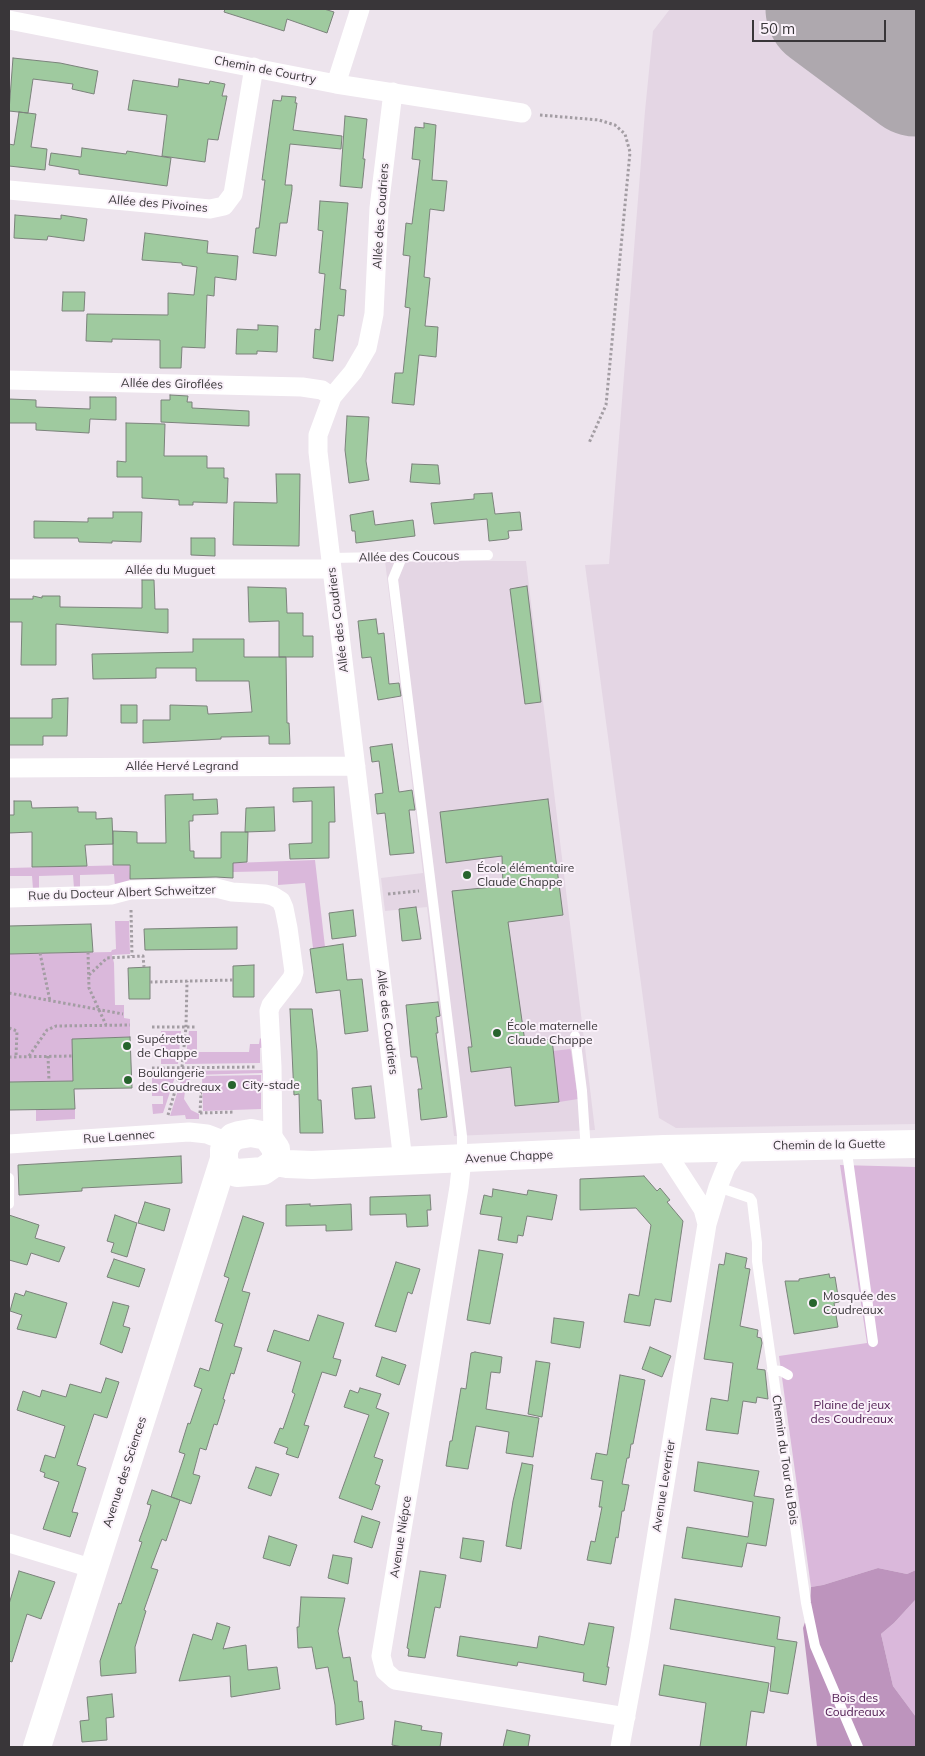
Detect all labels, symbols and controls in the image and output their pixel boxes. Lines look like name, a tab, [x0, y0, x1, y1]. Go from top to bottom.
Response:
scale bar	[755, 10, 889, 42]
text: 50 m	[760, 19, 795, 38]
street label: Chemin de Courtry	[213, 53, 317, 87]
street label: Allée des Coudriers	[370, 162, 392, 270]
street label: Allée des Pivoines	[108, 192, 208, 216]
street label: Allée des Giroflées	[121, 376, 223, 392]
street label: Allée des Coucous	[359, 549, 459, 565]
street label: Allée du Muguet	[125, 563, 215, 577]
street label: Allée des Coudriers	[324, 566, 352, 674]
street label: Allée Hervé Legrand	[125, 759, 239, 773]
place label: École élémentaire Claude Chappe	[477, 861, 574, 889]
marker: École élémentaire Claude Chappe	[461, 869, 473, 881]
street label: Rue du Docteur Albert Schweitzer	[28, 883, 216, 903]
street label: Allée des Coudriers	[373, 968, 401, 1076]
place label: École maternelle Claude Chappe	[507, 1019, 598, 1047]
marker: École maternelle Claude Chappe	[491, 1027, 503, 1039]
place label: Supérette de Chappe	[137, 1032, 197, 1060]
marker: Supérette de Chappe	[121, 1040, 133, 1052]
place label: Boulangerie des Coudreaux	[138, 1066, 221, 1094]
marker: Boulangerie des Coudreaux	[122, 1074, 134, 1086]
place label: City-stade	[242, 1078, 300, 1092]
marker: City-stade	[226, 1079, 238, 1091]
street label: Rue Laennec	[83, 1127, 155, 1147]
street label: Chemin de la Guette	[773, 1137, 885, 1153]
street label: Avenue Chappe	[465, 1147, 553, 1167]
place label: Mosquée des Coudreaux	[823, 1289, 896, 1317]
marker: Mosquée des Coudreaux	[807, 1297, 819, 1309]
street label: Chemin du Tour du Bois	[769, 1394, 801, 1526]
park label: Plaine de jeux des Coudreaux	[811, 1398, 893, 1426]
street label: Avenue des Sciences	[100, 1415, 150, 1529]
street label: Avenue Leverrier	[650, 1439, 678, 1533]
street label: Avenue Niépce	[387, 1495, 415, 1579]
park label: Bois des Coudreaux	[825, 1691, 885, 1719]

